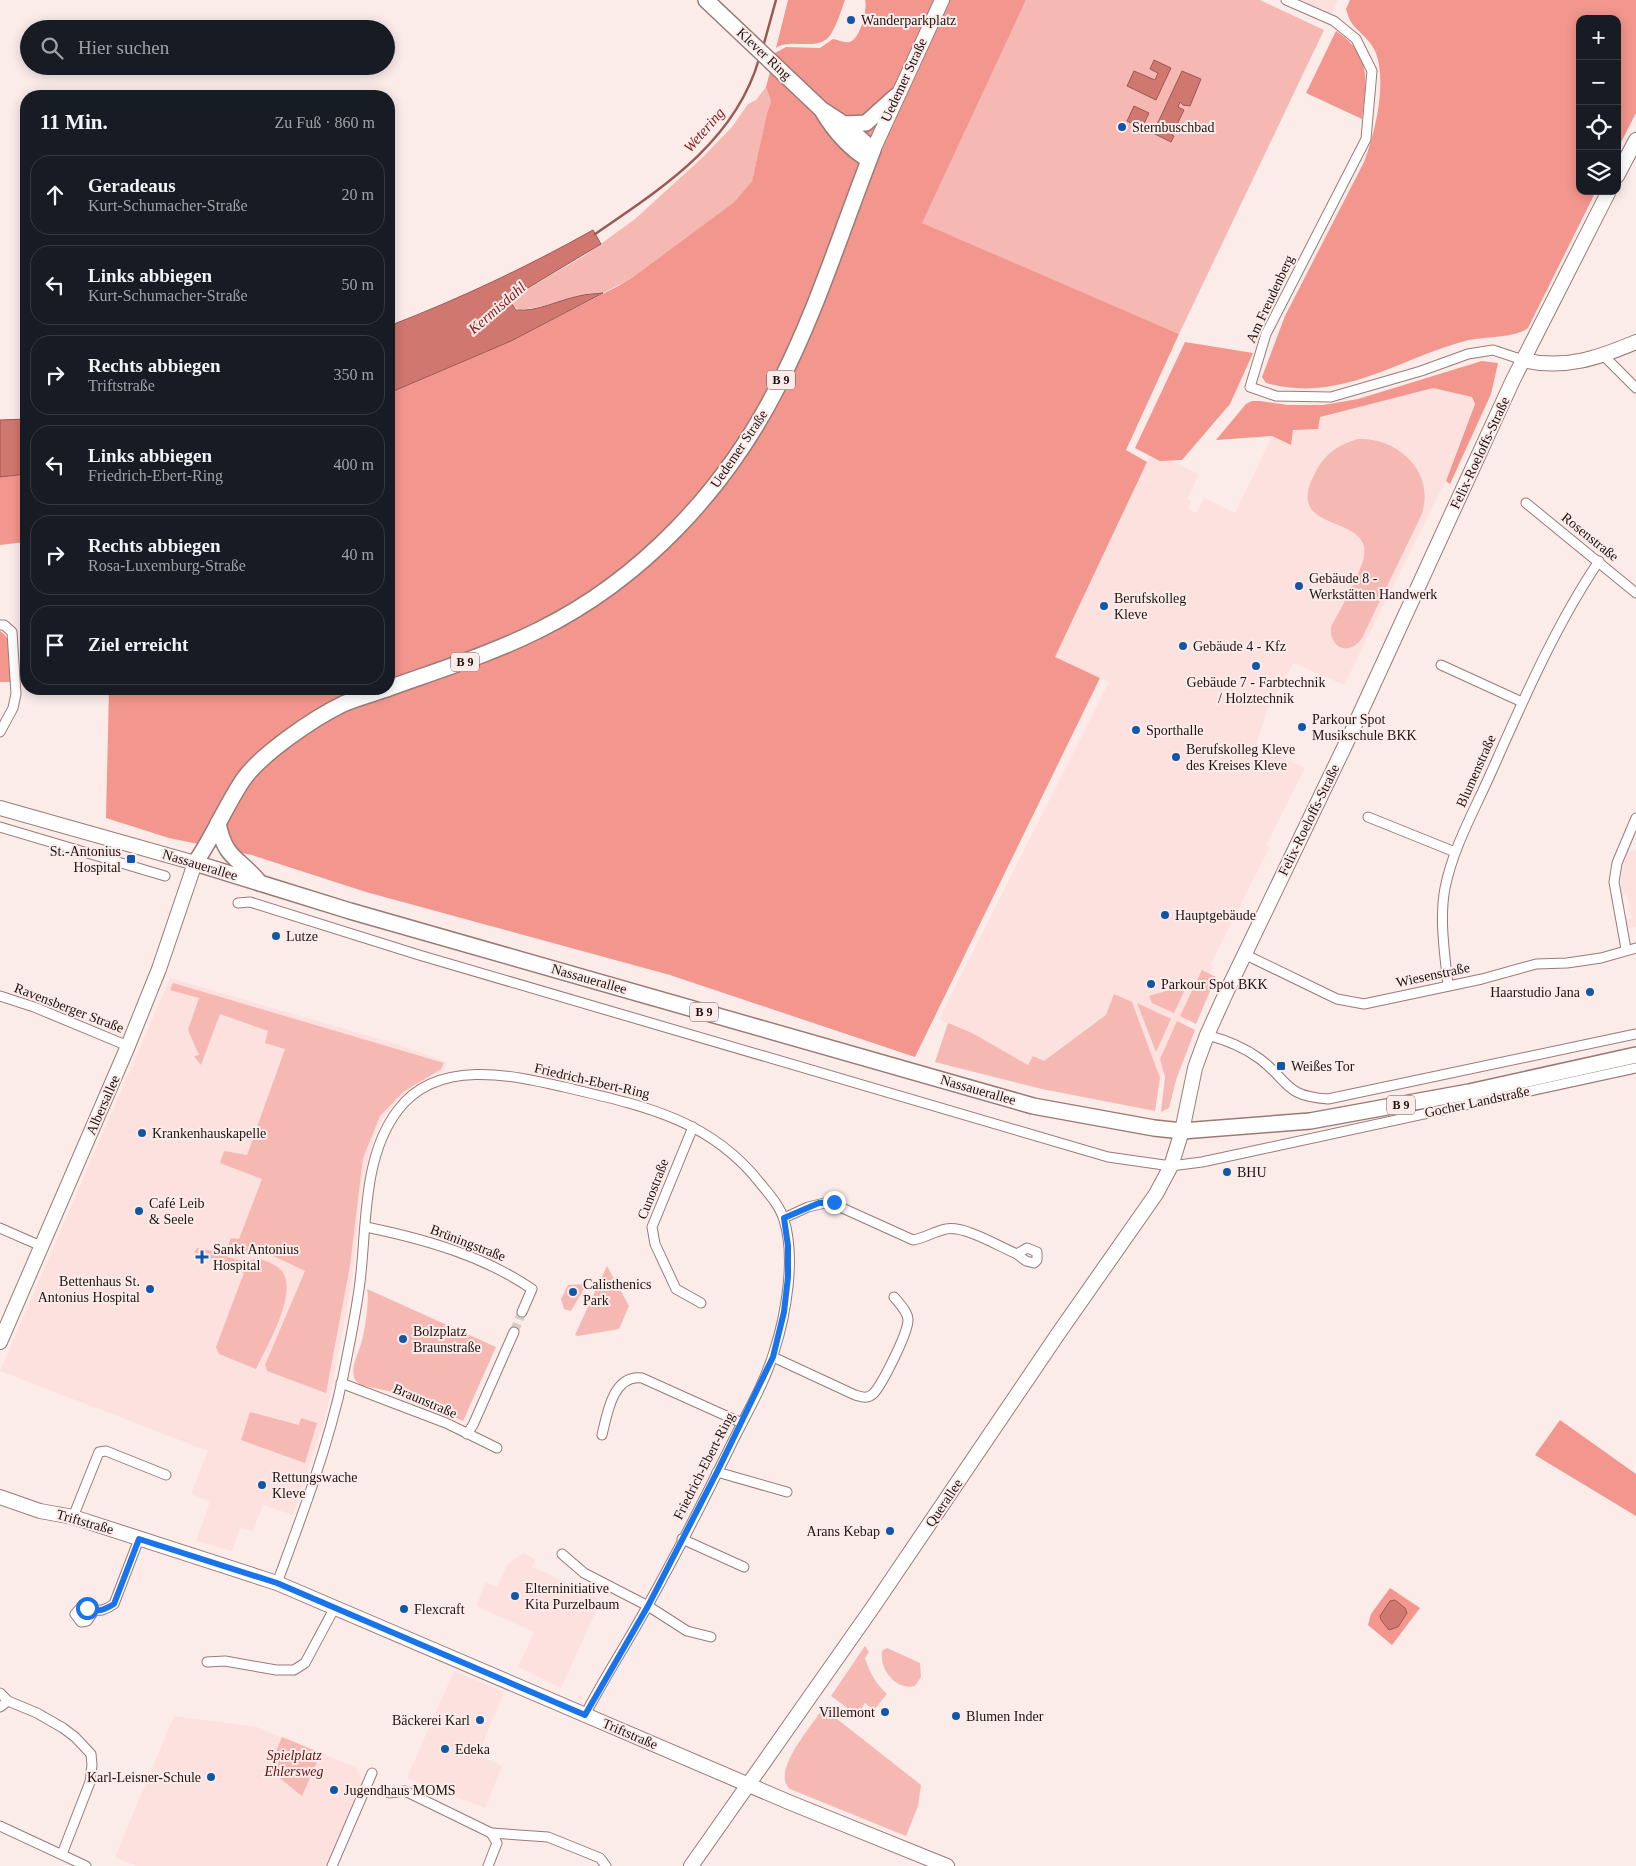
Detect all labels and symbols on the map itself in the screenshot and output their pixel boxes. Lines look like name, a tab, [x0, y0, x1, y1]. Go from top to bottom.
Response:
place label: Wanderparkplatz	[861, 13, 956, 28]
marker: Wanderparkplatz	[845, 14, 857, 26]
street label: Klever Ring	[734, 25, 794, 83]
street label: Uedemer Straße	[878, 36, 930, 124]
water label: Wetering	[680, 104, 728, 155]
place label: Sternbuschbad	[1132, 120, 1214, 135]
marker: Sternbuschbad	[1116, 121, 1128, 133]
street label: Am Freudenberg	[1243, 253, 1297, 345]
water label: Kermisdahl	[465, 279, 529, 338]
road number: B 9	[767, 370, 795, 390]
street label: Felix-Roeloffs-Straße	[1447, 395, 1513, 511]
street label: Uedemer Straße	[707, 407, 771, 491]
street label: Rosenstraße	[1559, 510, 1621, 564]
place label: Gebäude 8 - Werkstätten Handwerk	[1309, 571, 1437, 602]
marker: Gebäude 8 - Werkstätten Handwerk	[1293, 580, 1305, 592]
place label: Berufskolleg Kleve	[1114, 591, 1186, 622]
marker: Berufskolleg Kleve	[1098, 600, 1110, 612]
place label: Gebäude 4 - Kfz	[1193, 639, 1286, 654]
marker: Gebäude 4 - Kfz	[1177, 640, 1189, 652]
road number: B 9	[451, 652, 479, 672]
marker: Gebäude 7 - Farbtechnik / Holztechnik	[1250, 660, 1262, 672]
place label: Gebäude 7 - Farbtechnik / Holztechnik	[1187, 675, 1325, 706]
place label: Parkour Spot Musikschule BKK	[1312, 712, 1417, 743]
marker: Parkour Spot Musikschule BKK	[1296, 721, 1308, 733]
place label: Sporthalle	[1146, 723, 1204, 738]
marker: Sporthalle	[1130, 724, 1142, 736]
street label: Blumenstraße	[1453, 732, 1499, 810]
place label: Berufskolleg Kleve des Kreises Kleve	[1186, 742, 1295, 773]
marker: Berufskolleg Kleve des Kreises Kleve	[1170, 751, 1182, 763]
street label: Felix-Roeloffs-Straße	[1276, 762, 1342, 878]
place label: St.-Antonius Hospital	[50, 844, 121, 875]
street label: Nassauerallee	[161, 846, 239, 884]
marker: St.-Antonius Hospital	[125, 853, 137, 865]
place label: Hauptgebäude	[1175, 908, 1256, 923]
marker: Hauptgebäude	[1159, 909, 1171, 921]
place label: Lutze	[286, 929, 318, 944]
marker: Lutze	[270, 930, 282, 942]
street label: Wiesenstraße	[1395, 960, 1471, 990]
street label: Nassauerallee	[550, 961, 628, 997]
place label: Parkour Spot BKK	[1161, 977, 1268, 992]
marker: Parkour Spot BKK	[1145, 978, 1157, 990]
street label: Ravensberger Straße	[12, 980, 126, 1036]
place label: Haarstudio Jana	[1490, 985, 1581, 1000]
marker: Haarstudio Jana	[1584, 986, 1596, 998]
road number: B 9	[690, 1002, 718, 1022]
place label: Weißes Tor	[1291, 1059, 1355, 1074]
street label: Friedrich-Ebert-Ring	[533, 1060, 651, 1102]
marker: Weißes Tor	[1275, 1060, 1287, 1072]
street label: Nassauerallee	[939, 1072, 1017, 1108]
street label: Albersallee	[83, 1073, 123, 1137]
street label: Gocher Landstraße	[1423, 1084, 1531, 1120]
road number: B 9	[1387, 1096, 1415, 1114]
place label: Krankenhauskapelle	[152, 1126, 266, 1141]
marker: Krankenhauskapelle	[136, 1127, 148, 1139]
street label: Cunostraße	[635, 1157, 671, 1221]
place label: BHU	[1237, 1165, 1267, 1180]
marker: BHU	[1221, 1166, 1233, 1178]
route end	[823, 1191, 846, 1214]
place label: Café Leib & Seele	[149, 1196, 205, 1227]
marker: Café Leib & Seele	[133, 1205, 145, 1217]
street label: Brüningstraße	[428, 1222, 508, 1264]
place label: Sankt Antonius Hospital	[213, 1242, 299, 1273]
marker: Sankt Antonius Hospital	[195, 1250, 209, 1264]
place label: Bettenhaus St. Antonius Hospital	[38, 1274, 140, 1305]
place label: Calisthenics Park	[583, 1277, 651, 1308]
marker: Bettenhaus St. Antonius Hospital	[144, 1283, 156, 1295]
marker: Calisthenics Park	[567, 1286, 579, 1298]
place label: Bolzplatz Braunstraße	[413, 1324, 481, 1355]
marker: Bolzplatz Braunstraße	[397, 1333, 409, 1345]
street label: Braunstraße	[391, 1381, 459, 1421]
street label: Friedrich-Ebert-Ring	[670, 1410, 738, 1522]
place label: Rettungswache Kleve	[272, 1470, 358, 1501]
street label: Querallee	[923, 1476, 965, 1530]
marker: Rettungswache Kleve	[256, 1479, 268, 1491]
street label: Triftstraße	[55, 1507, 115, 1537]
place label: Arans Kebap	[807, 1524, 880, 1539]
marker: Arans Kebap	[884, 1525, 896, 1537]
place label: Elterninitiative Kita Purzelbaum	[525, 1581, 620, 1612]
marker: Elterninitiative Kita Purzelbaum	[509, 1590, 521, 1602]
route start	[76, 1597, 99, 1620]
place label: Flexcraft	[414, 1602, 465, 1617]
marker: Flexcraft	[398, 1603, 410, 1615]
place label: Villemont	[819, 1705, 875, 1720]
marker: Villemont	[879, 1706, 891, 1718]
place label: Blumen Inder	[966, 1709, 1044, 1724]
marker: Blumen Inder	[950, 1710, 962, 1722]
place label: Bäckerei Karl	[392, 1713, 470, 1728]
marker: Bäckerei Karl	[474, 1714, 486, 1726]
street label: Triftstraße	[600, 1716, 660, 1752]
place label: Edeka	[455, 1742, 491, 1757]
marker: Edeka	[439, 1743, 451, 1755]
park label: Spielplatz Ehlersweg	[263, 1748, 324, 1779]
place label: Karl-Leisner-Schule	[87, 1770, 201, 1785]
marker: Karl-Leisner-Schule	[205, 1771, 217, 1783]
place label: Jugendhaus MOMS	[344, 1783, 456, 1798]
marker: Jugendhaus MOMS	[328, 1784, 340, 1796]

